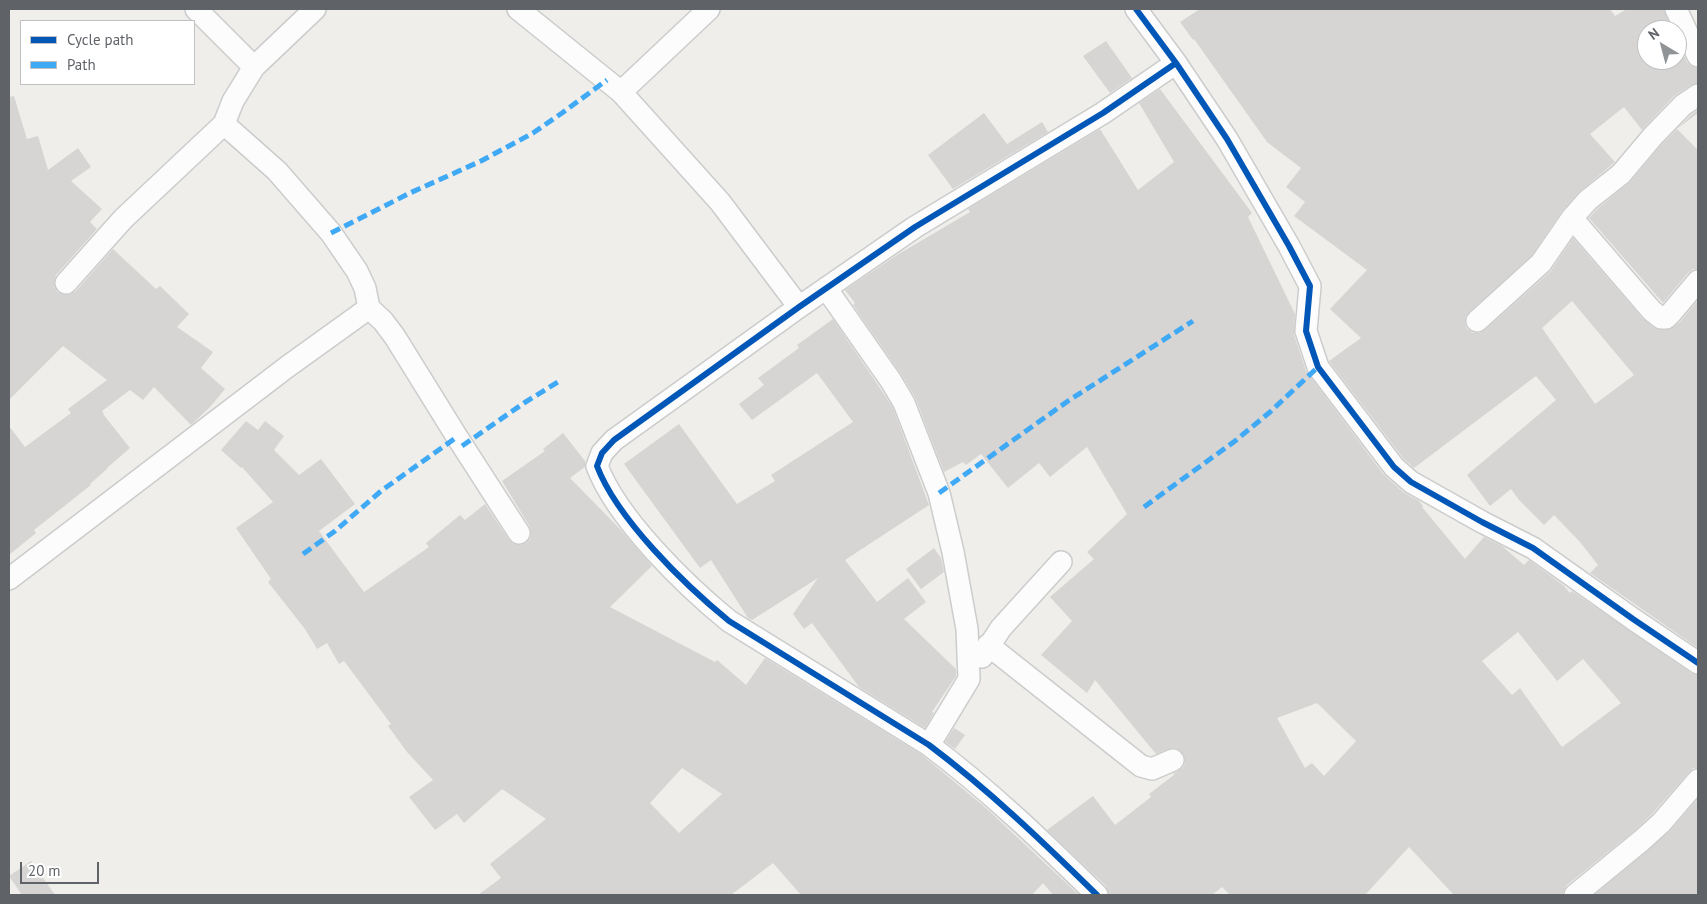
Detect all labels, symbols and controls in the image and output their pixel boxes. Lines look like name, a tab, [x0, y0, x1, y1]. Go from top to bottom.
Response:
legend	[20, 20, 195, 85]
north arrow	[1637, 20, 1687, 70]
text: N	[1644, 24, 1663, 44]
text: Cycle path	[67, 30, 133, 49]
text: Path	[67, 55, 96, 74]
scale bar	[22, 852, 101, 884]
text: 20 m	[28, 861, 61, 880]

